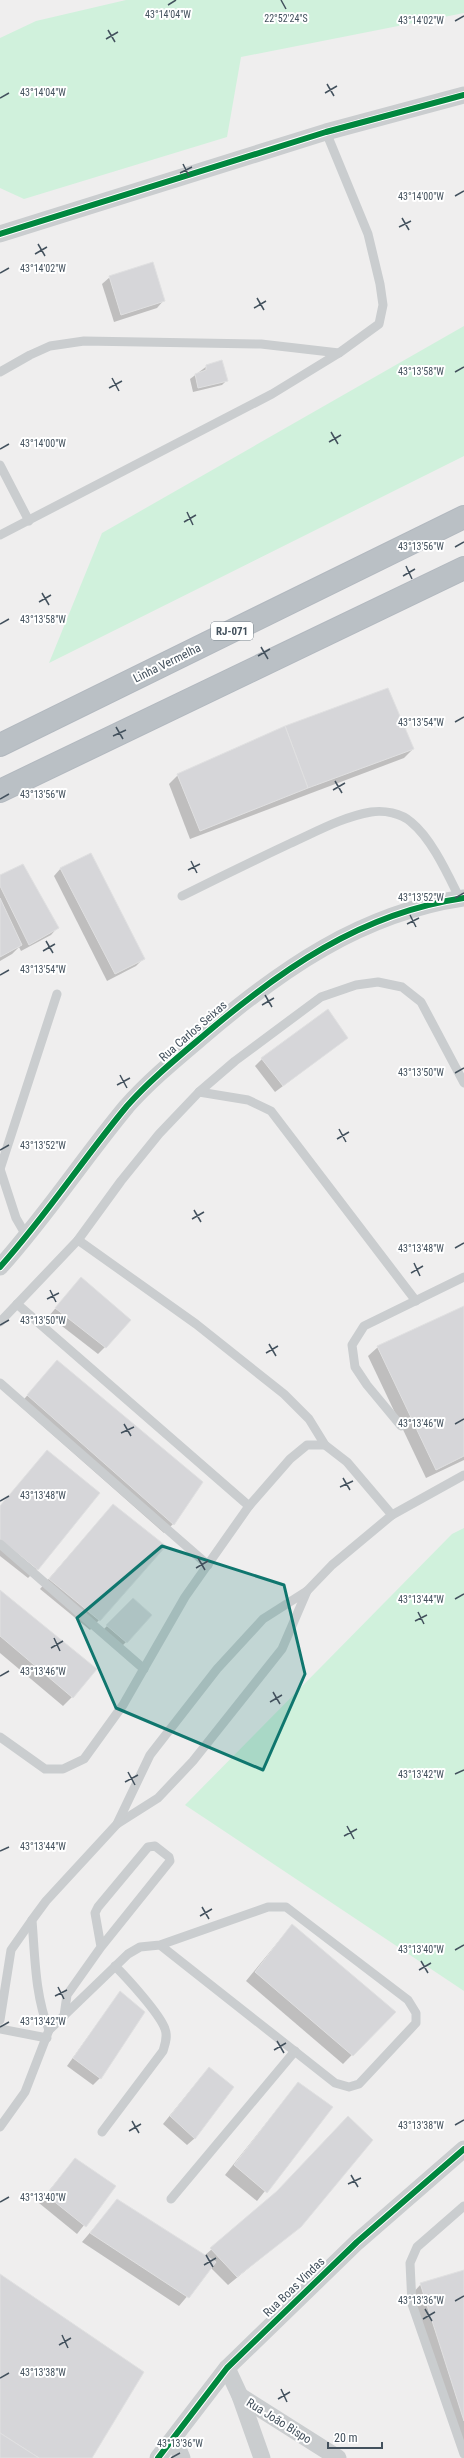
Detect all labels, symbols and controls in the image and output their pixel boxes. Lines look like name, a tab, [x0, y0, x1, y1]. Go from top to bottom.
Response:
text: 43°14'04"W	[145, 9, 191, 20]
text: 22°52'24"S	[264, 13, 308, 24]
text: 43°14'02"W	[398, 15, 444, 26]
text: 43°14'04"W	[20, 87, 66, 98]
text: 43°14'00"W	[398, 191, 444, 202]
text: 43°14'02"W	[20, 263, 66, 274]
text: 43°13'58"W	[398, 366, 444, 377]
text: 43°14'00"W	[20, 438, 66, 449]
text: 43°13'56"W	[398, 541, 444, 552]
text: 43°13'58"W	[20, 614, 66, 625]
road number: RJ-071	[211, 622, 253, 640]
street label: Linha Vermelha	[131, 641, 203, 685]
text: 43°13'54"W	[398, 717, 444, 728]
text: 43°13'56"W	[20, 789, 66, 800]
text: 43°13'52"W	[398, 892, 444, 903]
text: 43°13'54"W	[20, 964, 66, 975]
street label: Rua Carlos Seixas	[156, 998, 230, 1064]
text: 43°13'50"W	[398, 1067, 444, 1078]
text: 43°13'52"W	[20, 1140, 66, 1151]
text: 43°13'48"W	[398, 1243, 444, 1254]
text: 43°13'50"W	[20, 1315, 66, 1326]
text: 43°13'46"W	[398, 1418, 444, 1429]
text: 43°13'48"W	[20, 1490, 66, 1501]
text: 43°13'44"W	[398, 1594, 444, 1605]
text: 43°13'46"W	[20, 1666, 66, 1677]
text: 43°13'42"W	[398, 1769, 444, 1780]
text: 43°13'44"W	[20, 1841, 66, 1852]
text: 43°13'40"W	[398, 1944, 444, 1955]
text: 43°13'42"W	[20, 2016, 66, 2027]
text: 43°13'38"W	[398, 2120, 444, 2131]
text: 43°13'40"W	[20, 2192, 66, 2203]
street label: Rua Boas Vindas	[260, 2254, 328, 2320]
text: 43°13'36"W	[398, 2295, 444, 2306]
text: 43°13'38"W	[20, 2367, 66, 2378]
street label: Rua João Bispo	[244, 2396, 314, 2446]
scale bar	[328, 2424, 382, 2450]
text: 20 m	[334, 2431, 358, 2445]
text: 43°13'36"W	[157, 2438, 203, 2449]

